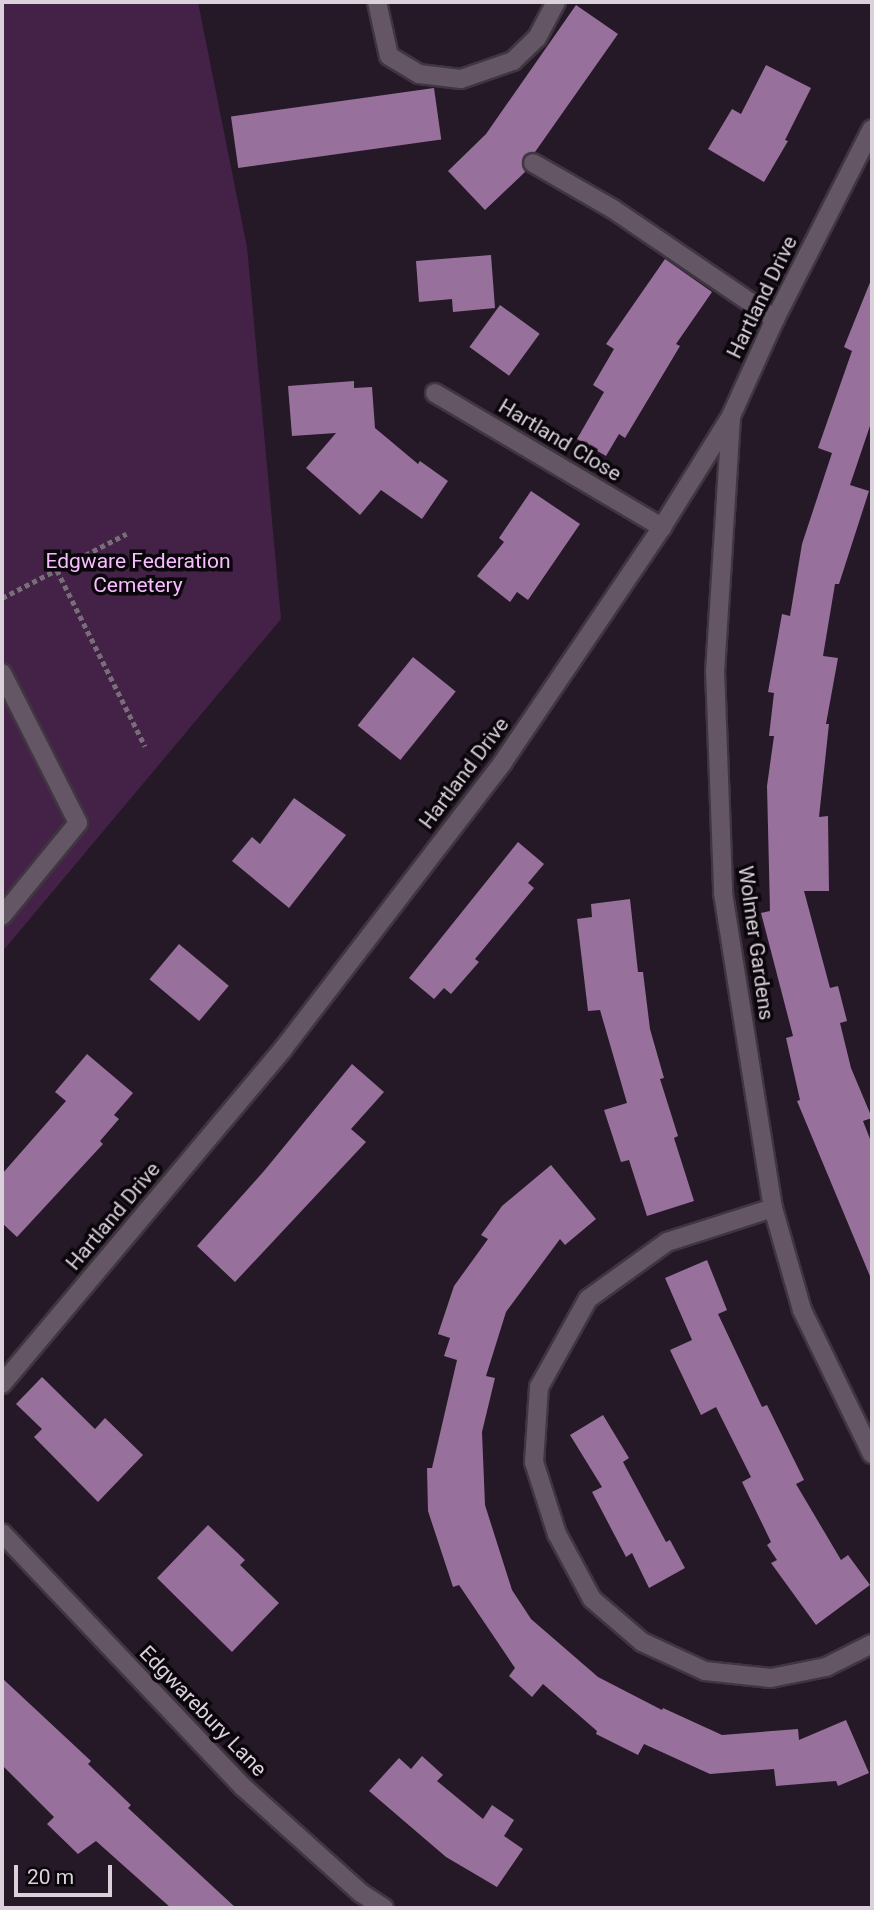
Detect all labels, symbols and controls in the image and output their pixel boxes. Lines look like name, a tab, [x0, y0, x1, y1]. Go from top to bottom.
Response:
street label: Hartland Drive	[721, 232, 803, 362]
street label: Hartland Close	[494, 393, 626, 487]
park label: Edgware Federation Cemetery	[45, 548, 231, 598]
street label: Hartland Drive	[414, 712, 514, 834]
street label: Wolmer Gardens	[733, 864, 779, 1022]
street label: Hartland Drive	[61, 1157, 165, 1275]
street label: Edgwarebury Lane	[134, 1640, 272, 1782]
scale bar	[18, 1850, 116, 1894]
text: 20 m	[27, 1865, 74, 1889]

